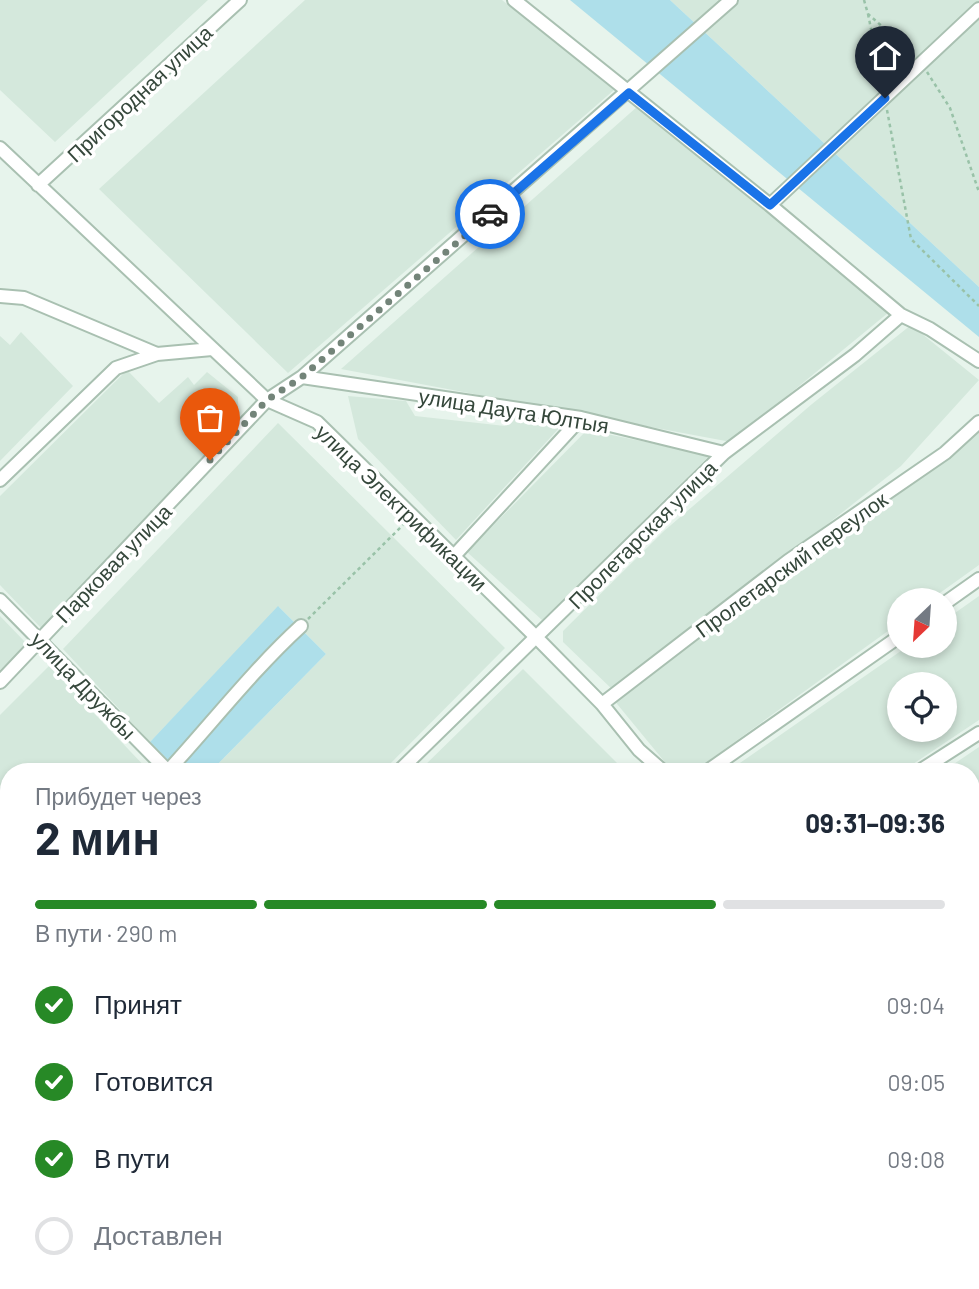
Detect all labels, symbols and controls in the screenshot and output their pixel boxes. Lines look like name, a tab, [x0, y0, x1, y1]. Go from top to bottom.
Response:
street label: Пригородная улица	[61, 19, 217, 167]
pin	[855, 26, 915, 98]
icon: home	[866, 37, 904, 75]
courier	[455, 179, 525, 249]
icon: car	[471, 195, 509, 233]
street label: улица Даута Юлтыя	[417, 383, 611, 437]
pin	[180, 388, 240, 460]
icon: bag	[191, 399, 229, 437]
street label: улица Электрификации	[311, 419, 493, 595]
street label: Пролетарская улица	[563, 455, 721, 613]
street label: Пролетарский переулок	[690, 486, 892, 642]
street label: Парковая улица	[50, 498, 176, 628]
north arrow	[887, 588, 957, 658]
map controls	[887, 588, 957, 742]
street label: улица Дружбы	[26, 626, 142, 744]
button: locate	[887, 672, 957, 742]
text: Прибудет через	[35, 782, 202, 810]
text: 09:31–09:36	[805, 807, 945, 838]
text: 2 мин	[35, 809, 160, 864]
text: В пути · 290 m	[35, 919, 177, 947]
icon: check	[35, 986, 73, 1024]
text: Принят	[94, 988, 182, 1019]
text: 09:04	[887, 991, 945, 1019]
icon: check	[35, 1063, 73, 1101]
text: Готовится	[94, 1065, 213, 1096]
text: 09:05	[887, 1068, 945, 1096]
icon: check	[35, 1140, 73, 1178]
text: В пути	[94, 1142, 170, 1173]
text: 09:08	[887, 1145, 945, 1173]
text: Доставлен	[94, 1219, 223, 1250]

